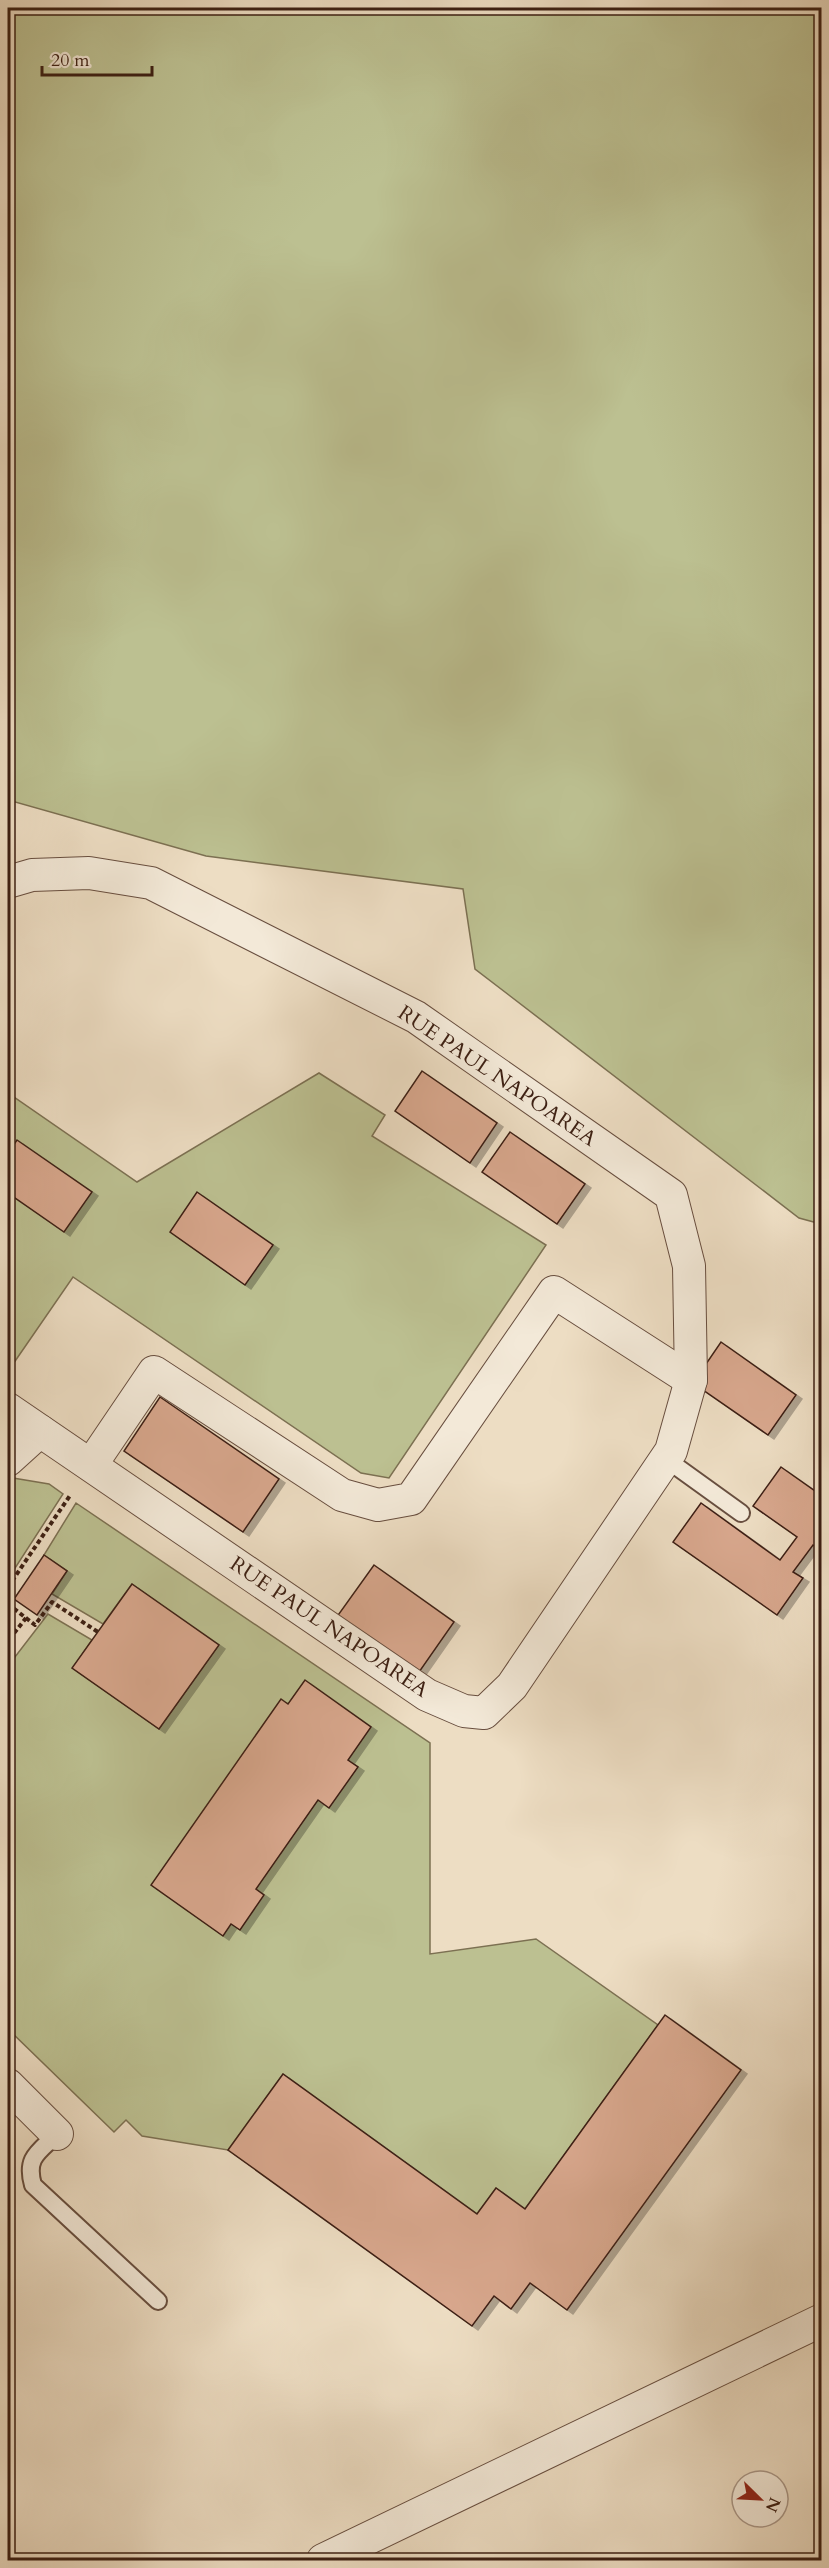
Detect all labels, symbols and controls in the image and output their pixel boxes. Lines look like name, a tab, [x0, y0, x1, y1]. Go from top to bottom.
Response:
scale bar	[42, 39, 152, 77]
text: 20 m	[51, 48, 90, 73]
street label: RUE PAUL NAPOAREA	[392, 999, 602, 1153]
street label: RUE PAUL NAPOAREA	[224, 1550, 434, 1704]
north arrow	[730, 2469, 790, 2529]
text: N	[760, 2494, 786, 2516]

